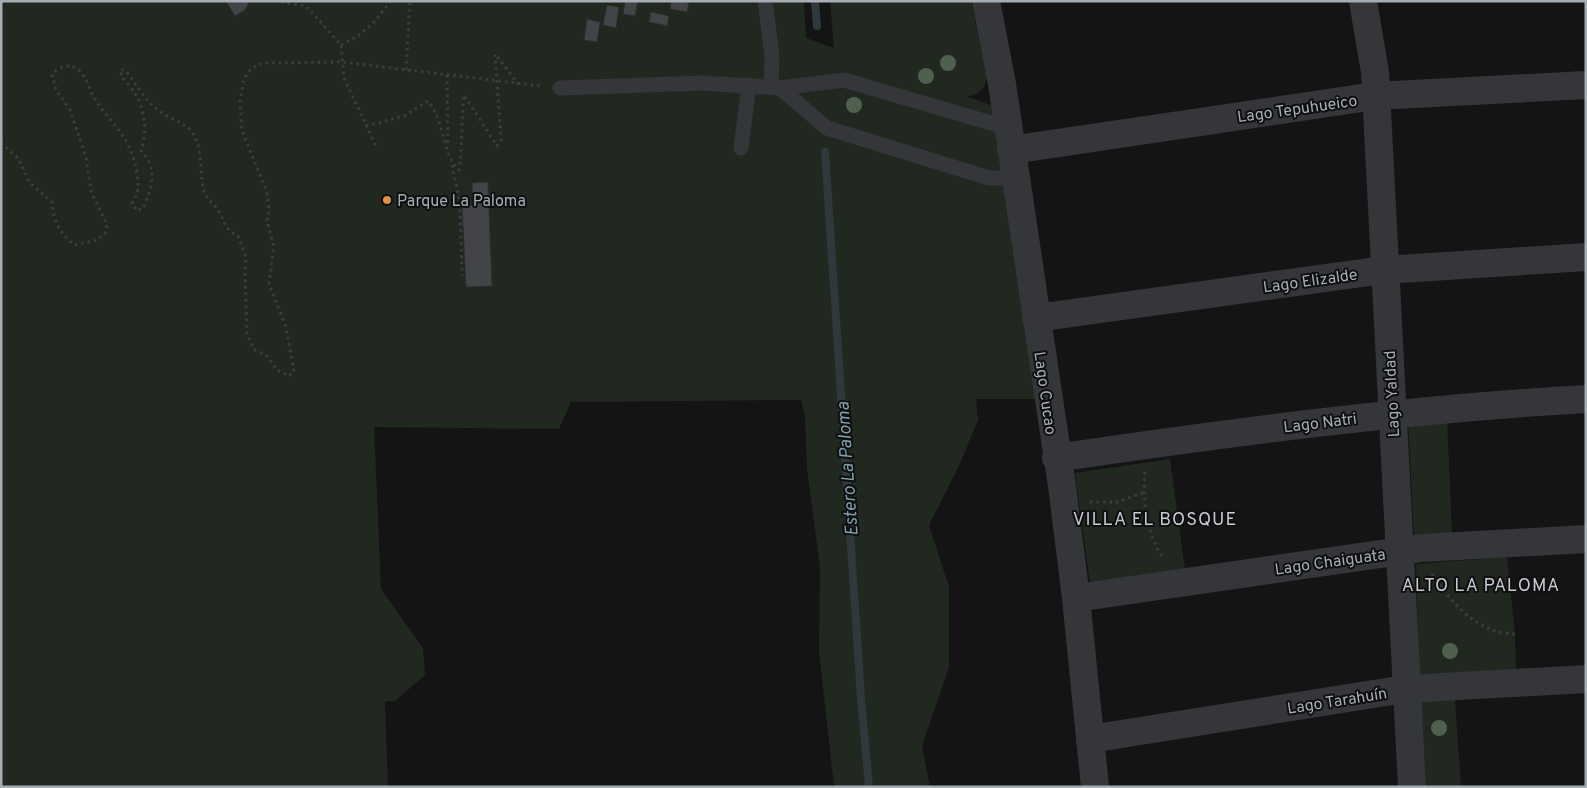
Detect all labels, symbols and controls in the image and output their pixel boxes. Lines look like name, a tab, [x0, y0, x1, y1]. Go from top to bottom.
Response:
street label: Lago Tepuhueico	[1236, 92, 1359, 128]
place label: Parque La Paloma	[397, 192, 526, 212]
marker: Parque La Paloma	[381, 194, 393, 206]
street label: Lago Elizalde	[1262, 265, 1359, 299]
street label: Lago Cucao	[1028, 350, 1060, 436]
street label: Lago Yaldad	[1381, 350, 1405, 438]
water label: Estero La Paloma	[832, 400, 865, 537]
street label: Lago Natri	[1282, 410, 1358, 438]
district label: VILLA EL BOSQUE	[1073, 509, 1237, 532]
street label: Lago Chaiguata	[1274, 545, 1387, 581]
district label: ALTO LA PALOMA	[1402, 575, 1560, 598]
street label: Lago Tarahuín	[1286, 684, 1389, 720]

